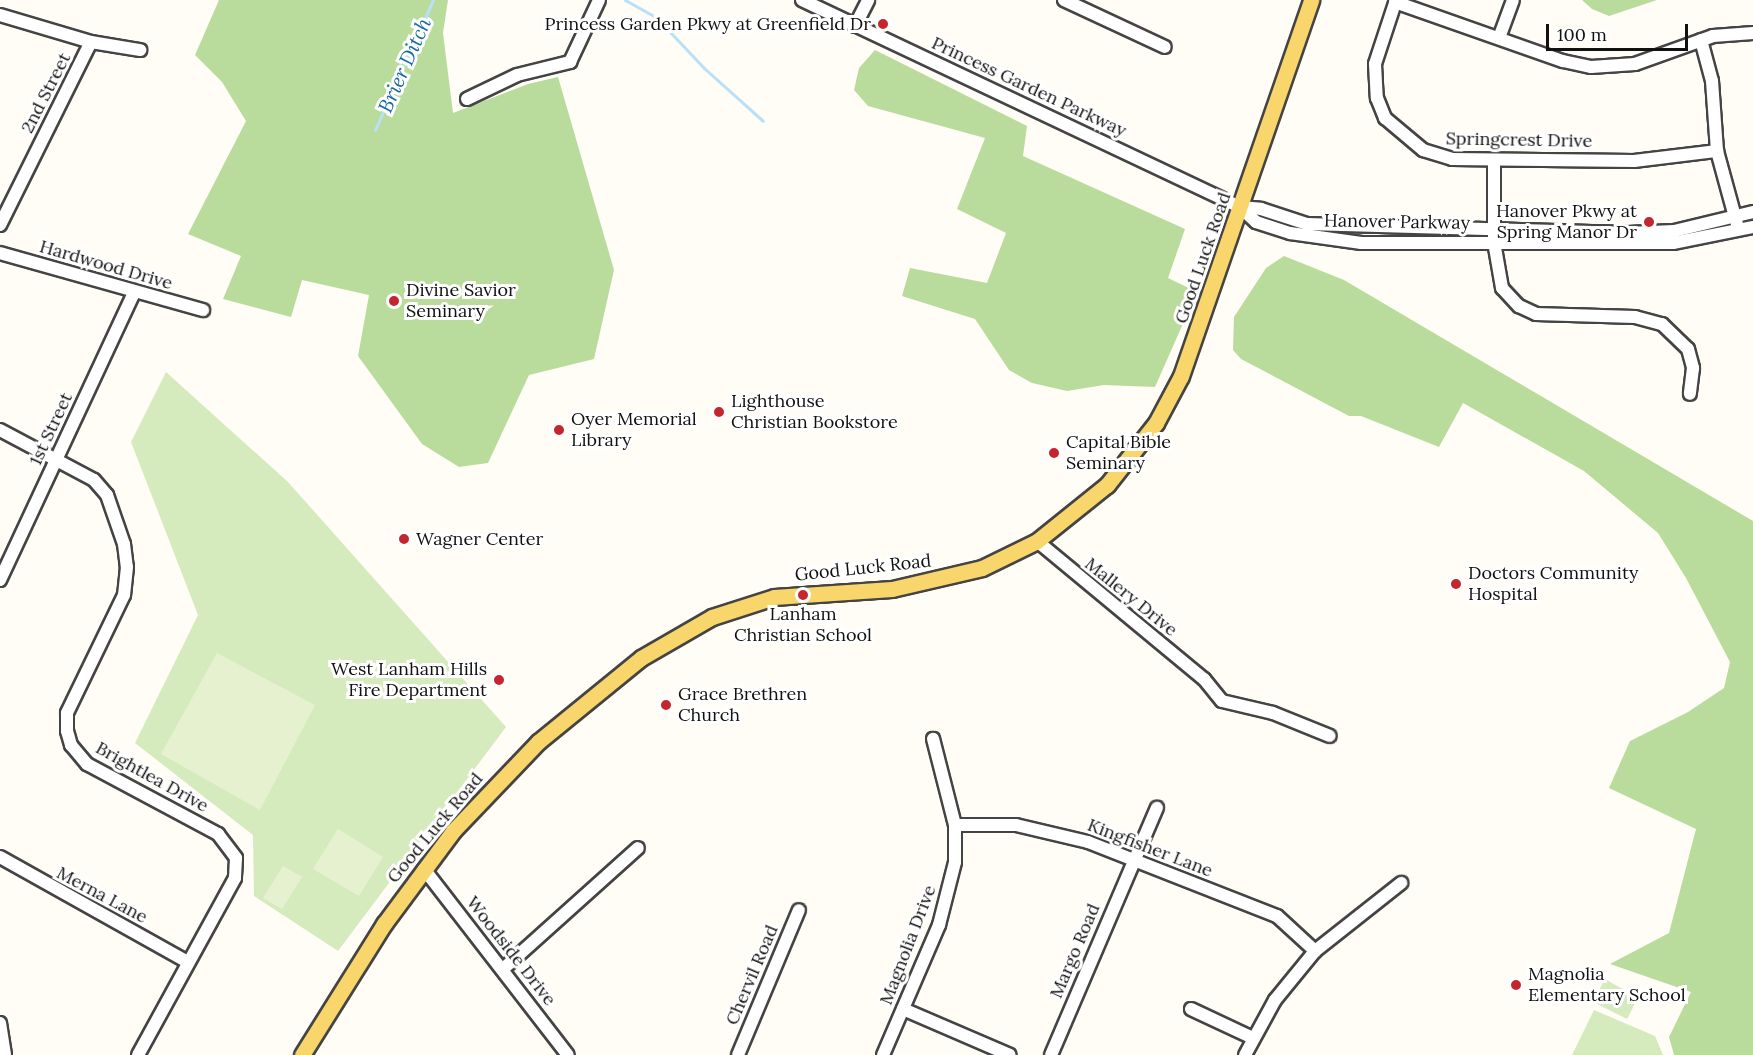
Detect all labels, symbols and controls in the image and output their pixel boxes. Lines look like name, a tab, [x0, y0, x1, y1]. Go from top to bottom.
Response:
scale bar	[1549, 12, 1692, 50]
place label: Princess Garden Pkwy at Greenfield Dr	[545, 13, 871, 35]
water label: Brier Ditch	[372, 14, 436, 116]
marker: Princess Garden Pkwy at Greenfield Dr	[876, 17, 890, 31]
text: 100 m	[1557, 23, 1607, 46]
street label: Princess Garden Parkway	[928, 32, 1130, 142]
street label: 2nd Street	[17, 49, 75, 137]
street label: Springcrest Drive	[1446, 128, 1592, 152]
street label: Good Luck Road	[1170, 190, 1236, 326]
place label: Hanover Pkwy at Spring Manor Dr	[1496, 201, 1637, 244]
street label: Hanover Parkway	[1324, 210, 1470, 234]
marker: Hanover Pkwy at Spring Manor Dr	[1642, 215, 1656, 229]
street label: Hardwood Drive	[37, 236, 175, 294]
place label: Divine Savior Seminary	[406, 280, 516, 322]
marker: Divine Savior Seminary	[387, 294, 401, 308]
street label: 1st Street	[25, 389, 77, 469]
place label: Lighthouse Christian Bookstore	[731, 391, 898, 434]
marker: Lighthouse Christian Bookstore	[712, 405, 726, 419]
place label: Oyer Memorial Library	[571, 409, 697, 452]
marker: Oyer Memorial Library	[552, 423, 566, 437]
place label: Capital Bible Seminary	[1066, 432, 1171, 474]
marker: Capital Bible Seminary	[1047, 446, 1061, 460]
place label: Wagner Center	[416, 528, 543, 550]
marker: Wagner Center	[397, 532, 411, 546]
street label: Good Luck Road	[794, 550, 932, 586]
street label: Mallery Drive	[1080, 553, 1182, 641]
place label: Doctors Community Hospital	[1468, 563, 1639, 606]
marker: Doctors Community Hospital	[1449, 577, 1463, 591]
marker: Lanham Christian School	[796, 588, 810, 602]
place label: Lanham Christian School	[734, 604, 872, 646]
place label: West Lanham Hills Fire Department	[331, 659, 487, 702]
marker: West Lanham Hills Fire Department	[492, 673, 506, 687]
place label: Grace Brethren Church	[678, 684, 807, 726]
marker: Grace Brethren Church	[659, 698, 673, 712]
street label: Brightlea Drive	[92, 737, 212, 817]
street label: Good Luck Road	[383, 769, 487, 887]
street label: Kingfisher Lane	[1084, 814, 1216, 882]
street label: Merna Lane	[53, 862, 151, 928]
street label: Magnolia Drive	[875, 882, 941, 1008]
street label: Woodside Drive	[462, 892, 560, 1010]
street label: Margo Road	[1045, 901, 1105, 1001]
street label: Chervil Road	[721, 922, 783, 1028]
place label: Magnolia Elementary School	[1528, 964, 1686, 1006]
marker: Magnolia Elementary School	[1509, 978, 1523, 992]

